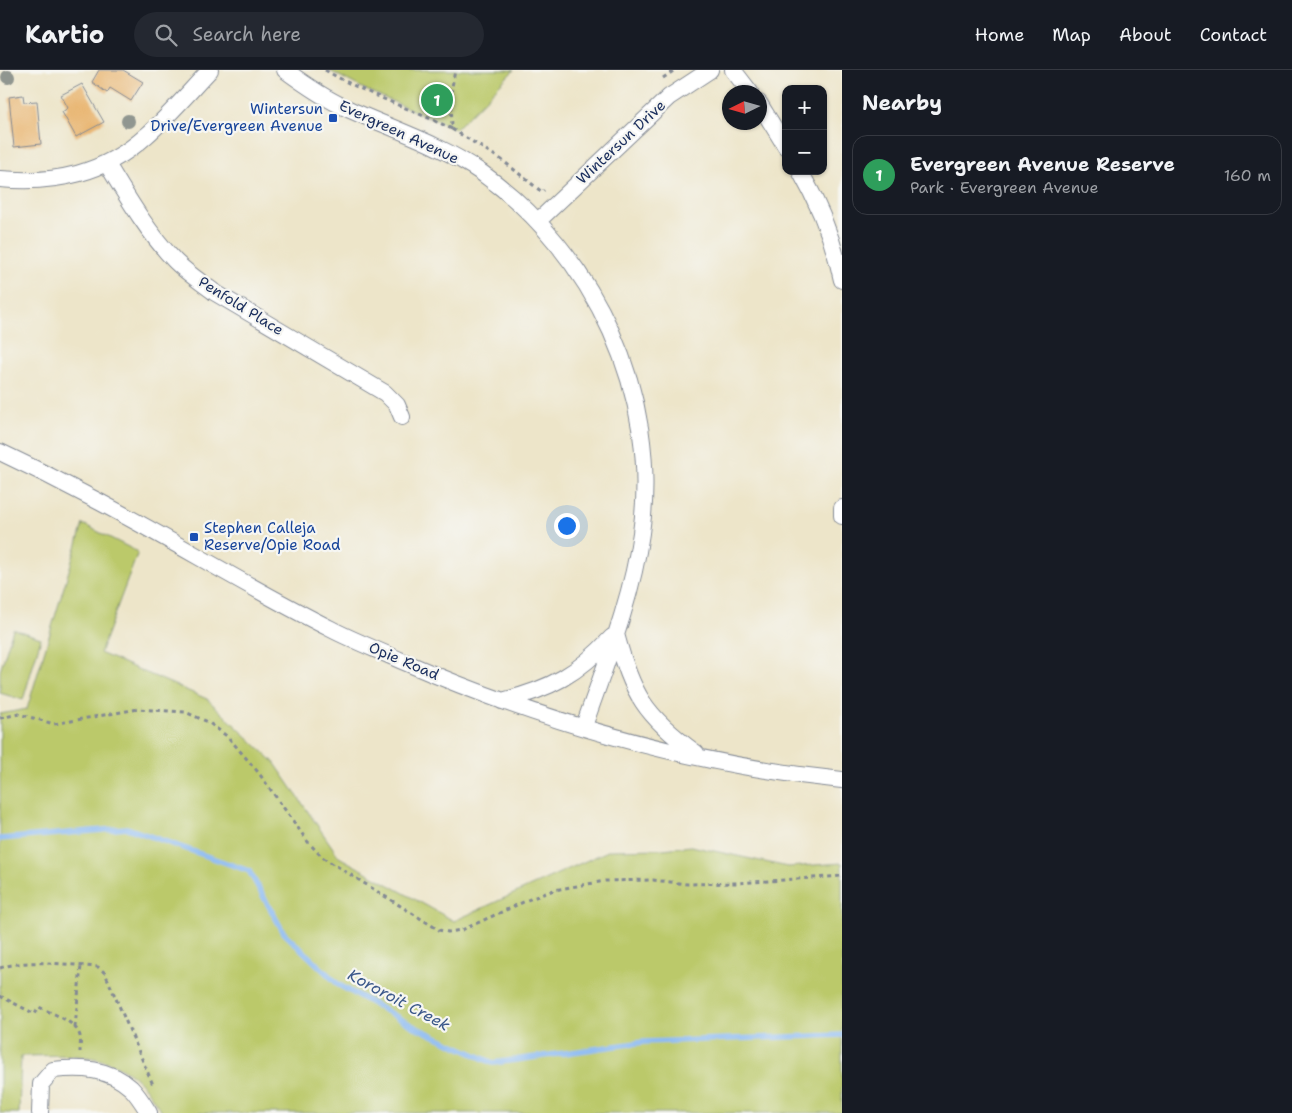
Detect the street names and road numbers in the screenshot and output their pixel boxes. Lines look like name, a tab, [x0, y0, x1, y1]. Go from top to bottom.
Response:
street label: Evergreen Avenue	[336, 95, 462, 169]
street label: Wintersun Drive	[572, 95, 670, 189]
street label: Penfold Place	[195, 272, 287, 340]
street label: Opie Road	[366, 637, 443, 685]

